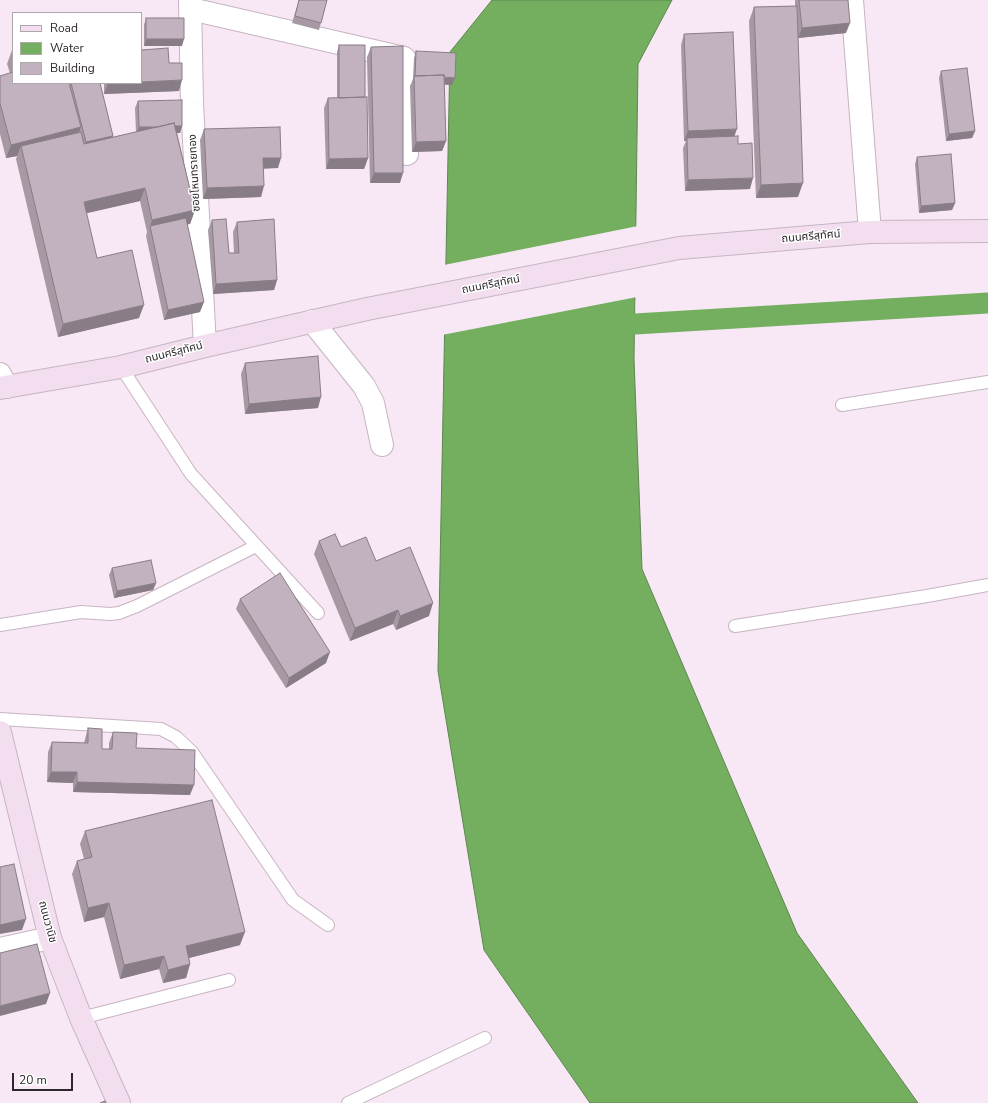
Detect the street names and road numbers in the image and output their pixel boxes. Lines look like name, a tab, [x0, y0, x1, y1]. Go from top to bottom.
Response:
street label: ซอยโหนทรายทอง	[186, 134, 204, 212]
street label: ถนนศรีสุทัศน์	[781, 228, 841, 246]
street label: ถนนศรีสุทัศน์	[461, 273, 521, 297]
street label: ถนนศรีสุทัศน์	[144, 339, 204, 367]
street label: ถนนวานิช	[35, 900, 59, 944]

